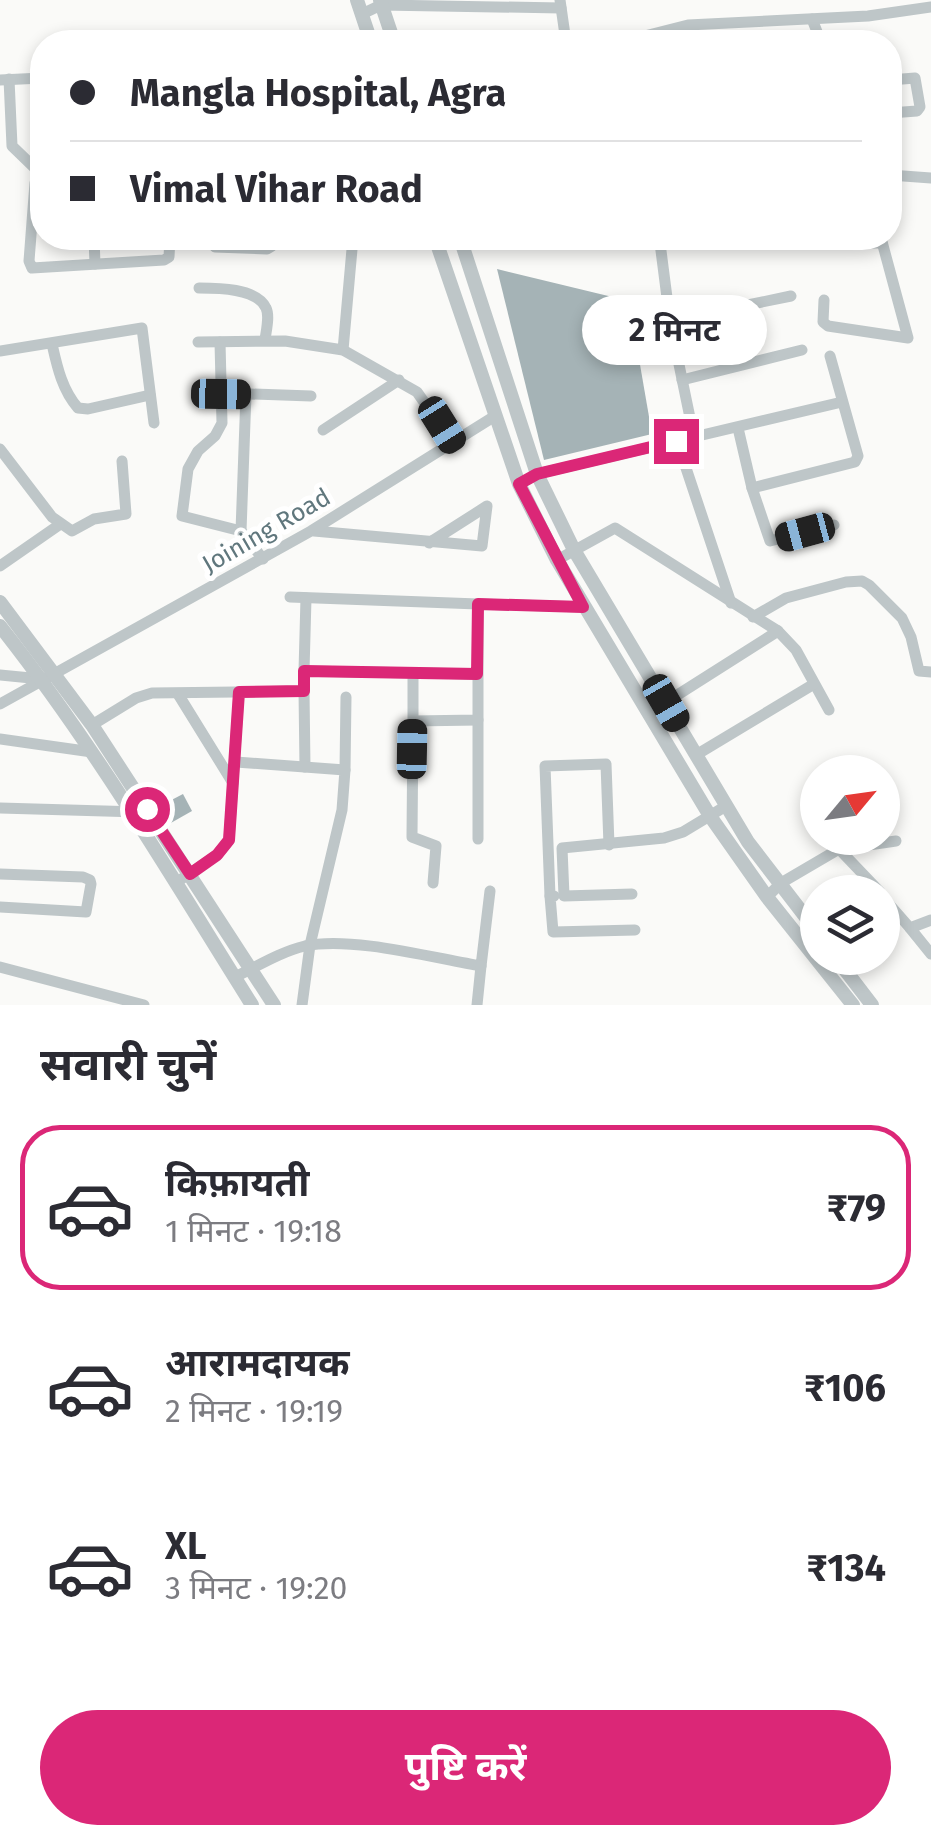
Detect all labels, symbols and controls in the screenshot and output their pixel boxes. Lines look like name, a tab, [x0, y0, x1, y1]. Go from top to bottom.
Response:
text: Mangla Hospital, Agra	[130, 70, 506, 116]
text: Vimal Vihar Road	[130, 166, 423, 212]
callout: 2 मिनट	[584, 296, 768, 366]
text: 2 मिनट	[629, 311, 720, 349]
car	[191, 378, 251, 410]
car	[413, 392, 471, 458]
route end	[654, 419, 699, 464]
street label: Joining Road	[197, 482, 336, 580]
car	[772, 510, 838, 554]
car	[638, 670, 694, 736]
car	[396, 719, 428, 779]
north arrow	[800, 755, 900, 855]
map controls	[800, 755, 900, 975]
route start	[125, 787, 170, 832]
button: layers	[800, 875, 900, 975]
text: सवारी चुनें	[40, 1038, 216, 1092]
text: किफ़ायती	[165, 1160, 309, 1206]
icon: car	[45, 1163, 135, 1253]
text: ₹79	[827, 1185, 886, 1231]
text: 1 मिनट · 19:18	[165, 1212, 342, 1250]
text: आरामदायक	[165, 1340, 349, 1386]
icon: car	[45, 1343, 135, 1433]
text: ₹106	[804, 1365, 886, 1411]
text: 2 मिनट · 19:19	[165, 1392, 343, 1430]
icon: car	[45, 1523, 135, 1613]
text: XL	[165, 1523, 207, 1569]
text: ₹134	[807, 1545, 886, 1591]
text: 3 मिनट · 19:20	[165, 1569, 347, 1607]
button: पुष्टि करें	[40, 1710, 891, 1825]

